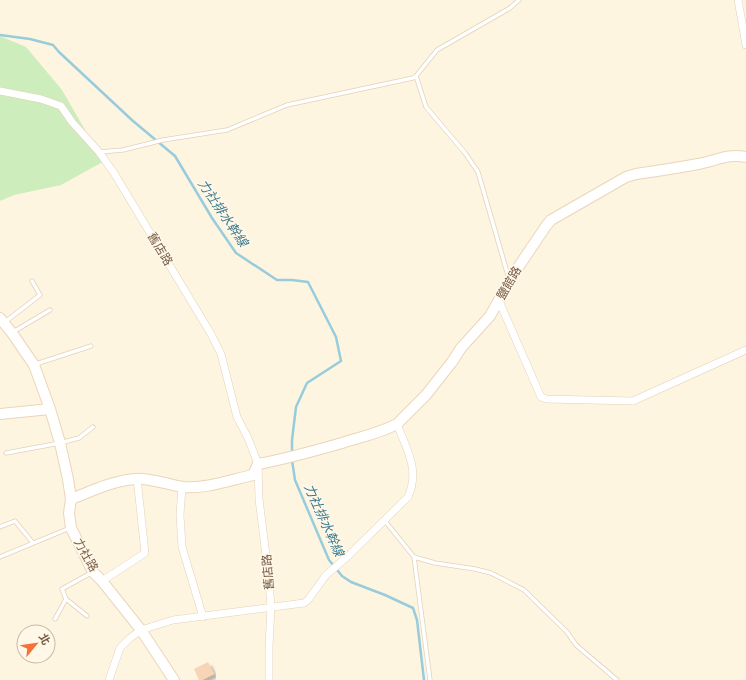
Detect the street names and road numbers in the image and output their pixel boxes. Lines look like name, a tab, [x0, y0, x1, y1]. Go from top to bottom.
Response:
street label: 舊店路	[145, 230, 175, 268]
street label: 鹽館路	[494, 264, 524, 302]
street label: 力社路	[71, 536, 101, 574]
street label: 舊店路	[259, 553, 277, 591]

